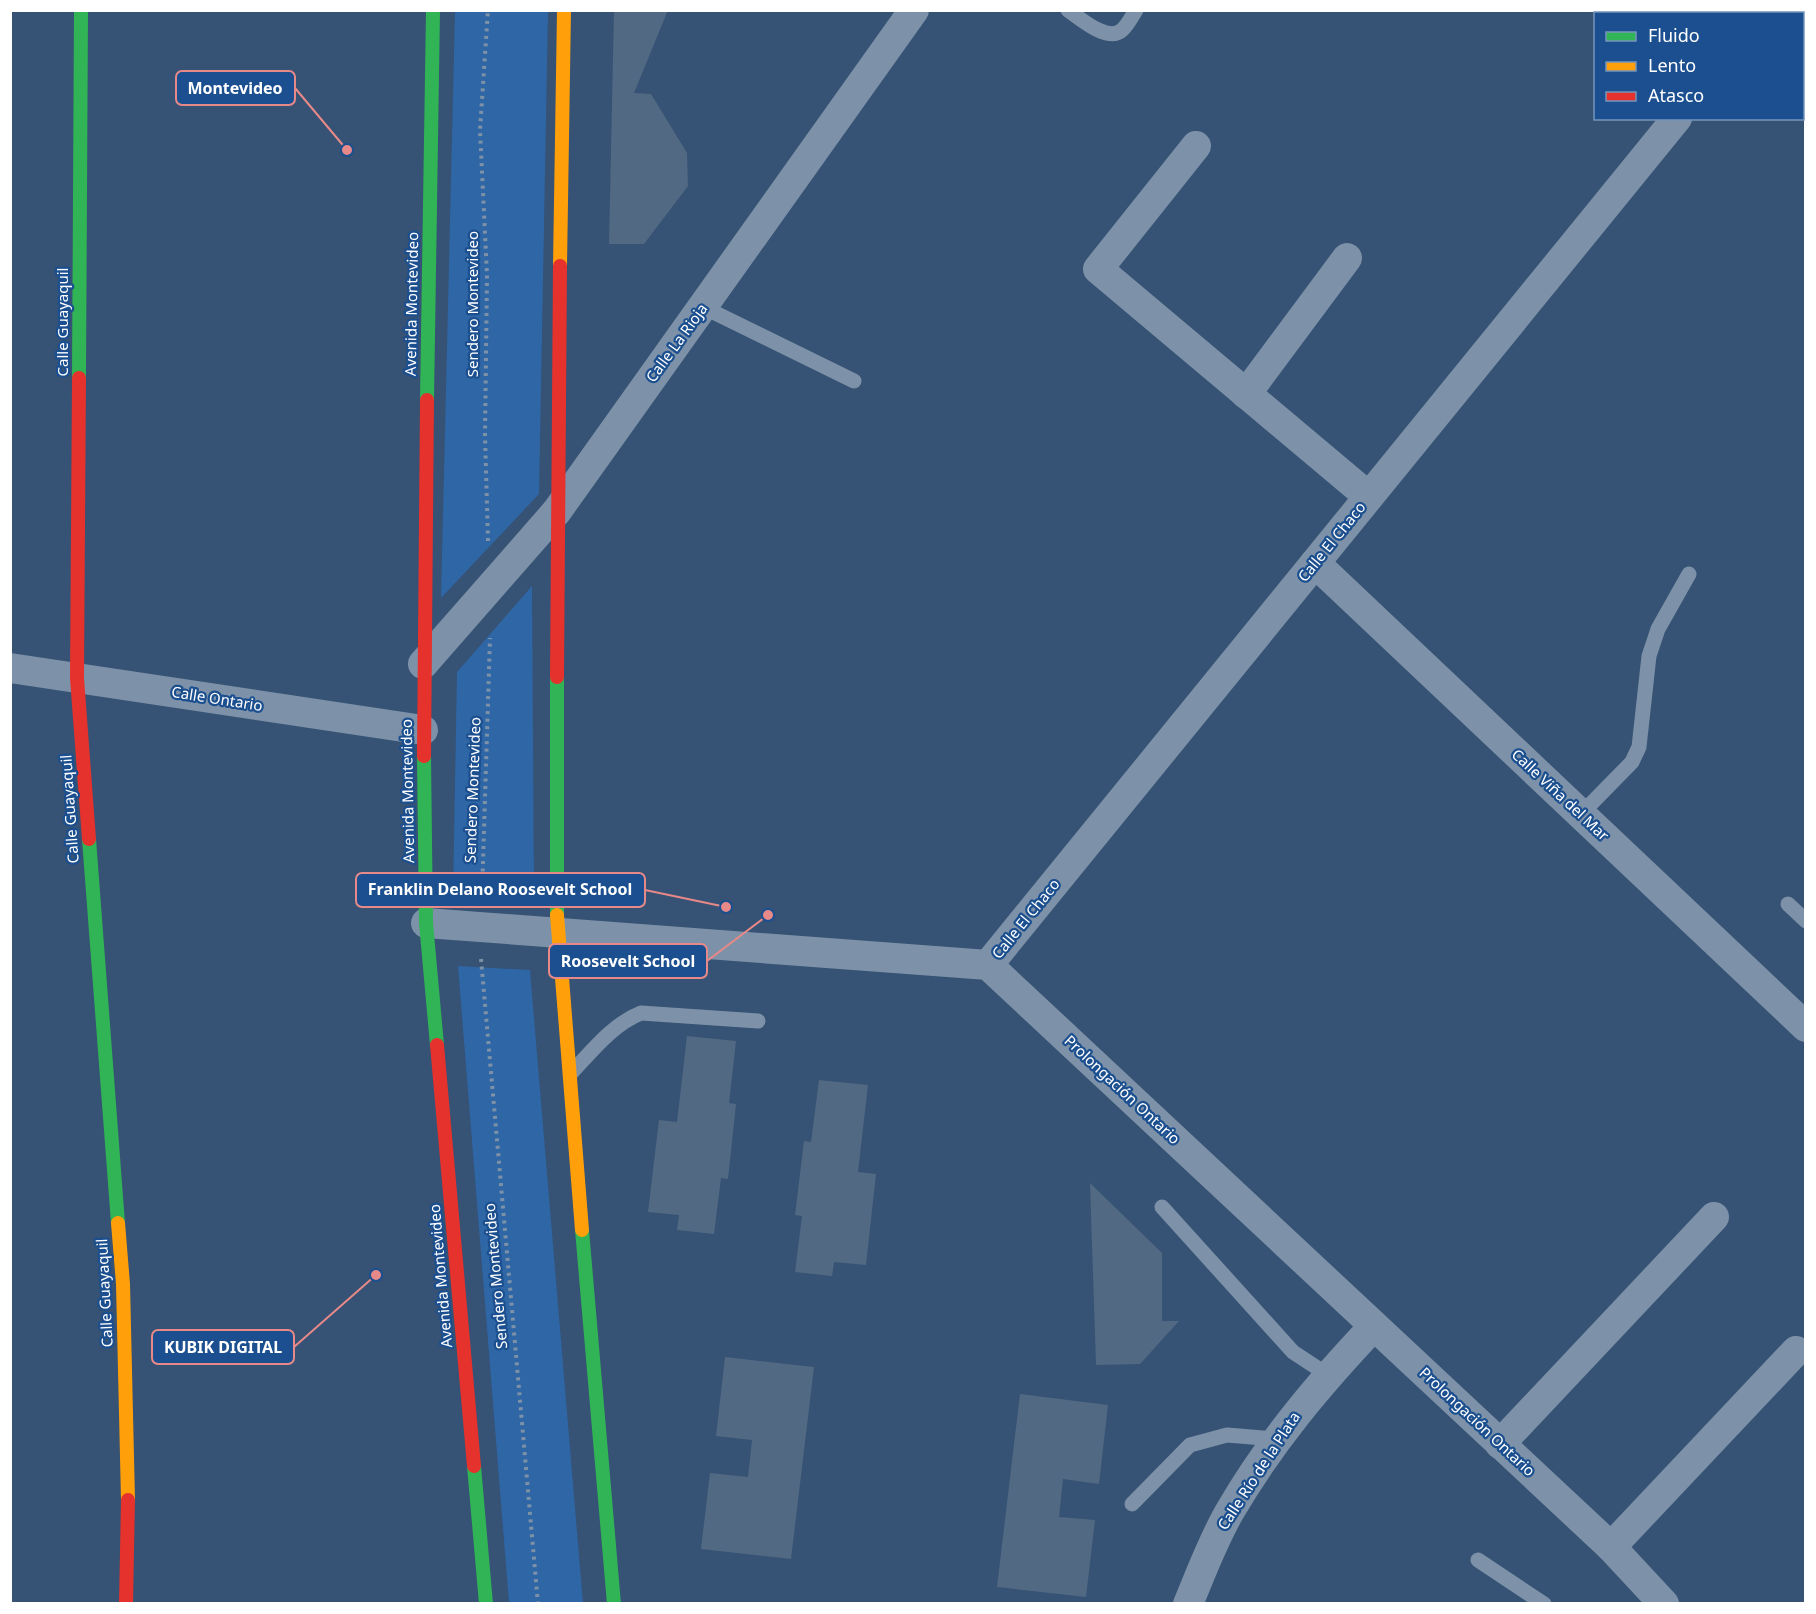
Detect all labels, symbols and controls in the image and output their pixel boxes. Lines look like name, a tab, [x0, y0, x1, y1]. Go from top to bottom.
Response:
legend	[1594, 12, 1804, 120]
text: Fluido	[1648, 23, 1700, 47]
text: Lento	[1648, 53, 1696, 77]
callout: Montevideo	[176, 71, 295, 105]
text: Montevideo	[187, 77, 283, 99]
text: Atasco	[1648, 83, 1704, 107]
street label: Sendero Montevideo	[462, 231, 482, 377]
street label: Avenida Montevideo	[400, 232, 422, 376]
street label: Calle Guayaquil	[52, 268, 72, 376]
street label: Calle La Rioja	[641, 299, 712, 386]
street label: Calle El Chaco	[1293, 497, 1370, 586]
street label: Calle Ontario	[170, 681, 264, 715]
street label: Sendero Montevideo	[459, 717, 485, 863]
street label: Avenida Montevideo	[396, 719, 418, 863]
street label: Calle Viña del Mar	[1508, 744, 1614, 845]
street label: Calle Guayaquil	[55, 754, 83, 864]
callout: Franklin Delano Roosevelt School	[356, 873, 645, 907]
street label: Calle El Chaco	[987, 874, 1064, 963]
text: Franklin Delano Roosevelt School	[368, 878, 632, 900]
callout: Roosevelt School	[549, 944, 707, 978]
text: Roosevelt School	[561, 950, 695, 972]
street label: Prolongación Ontario	[1061, 1030, 1185, 1148]
street label: Sendero Montevideo	[479, 1202, 511, 1350]
street label: Avenida Montevideo	[424, 1203, 456, 1349]
street label: Calle Guayaquil	[91, 1238, 117, 1348]
callout: KUBIK DIGITAL	[152, 1330, 294, 1364]
text: KUBIK DIGITAL	[164, 1336, 282, 1358]
street label: Prolongación Ontario	[1416, 1362, 1540, 1480]
street label: Calle Río de la Plata	[1212, 1408, 1304, 1533]

